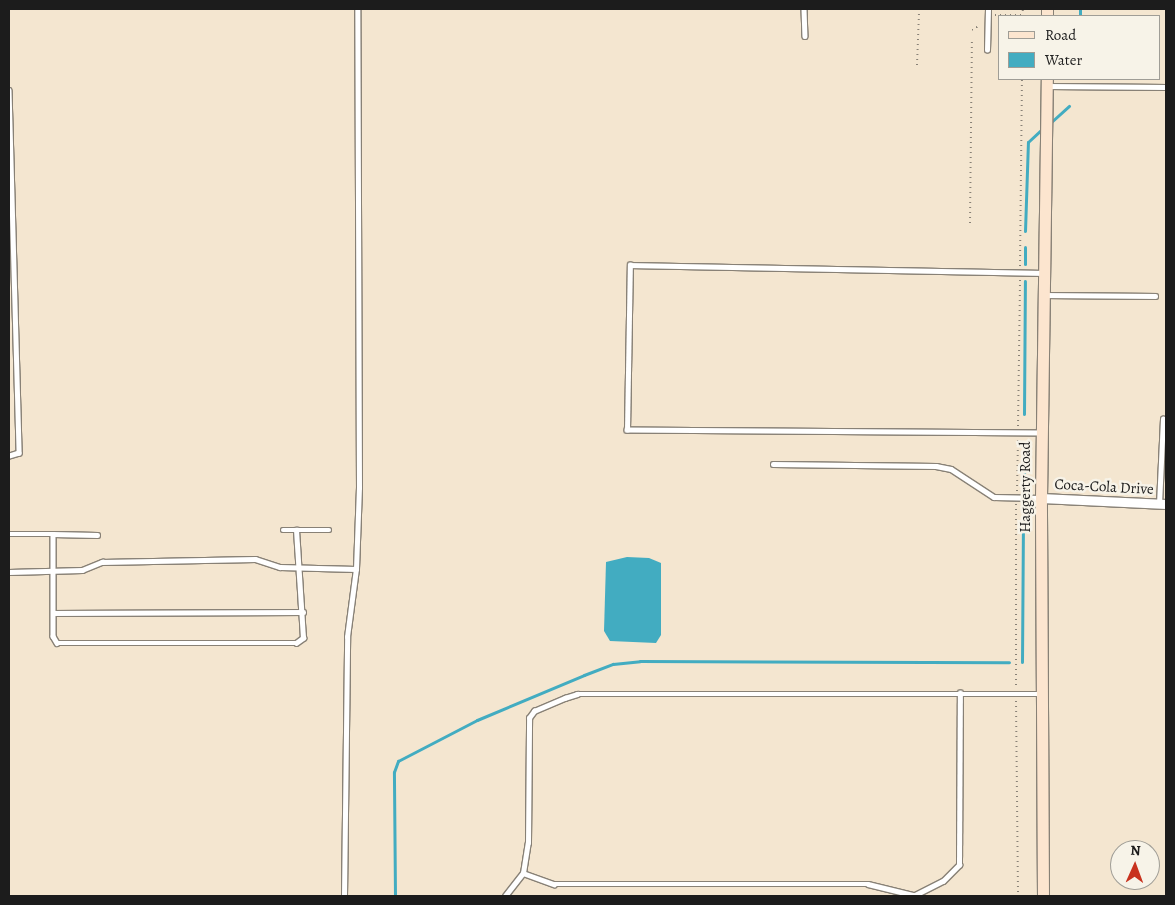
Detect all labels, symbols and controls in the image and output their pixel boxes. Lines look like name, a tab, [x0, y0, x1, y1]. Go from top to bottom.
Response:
legend	[998, 15, 1160, 80]
text: Road	[1045, 25, 1076, 45]
text: Water	[1045, 50, 1082, 70]
street label: Haggerty Road	[1017, 441, 1035, 533]
street label: Coca-Cola Drive	[1054, 475, 1154, 499]
north arrow	[1110, 840, 1160, 890]
text: N	[1130, 841, 1141, 860]

